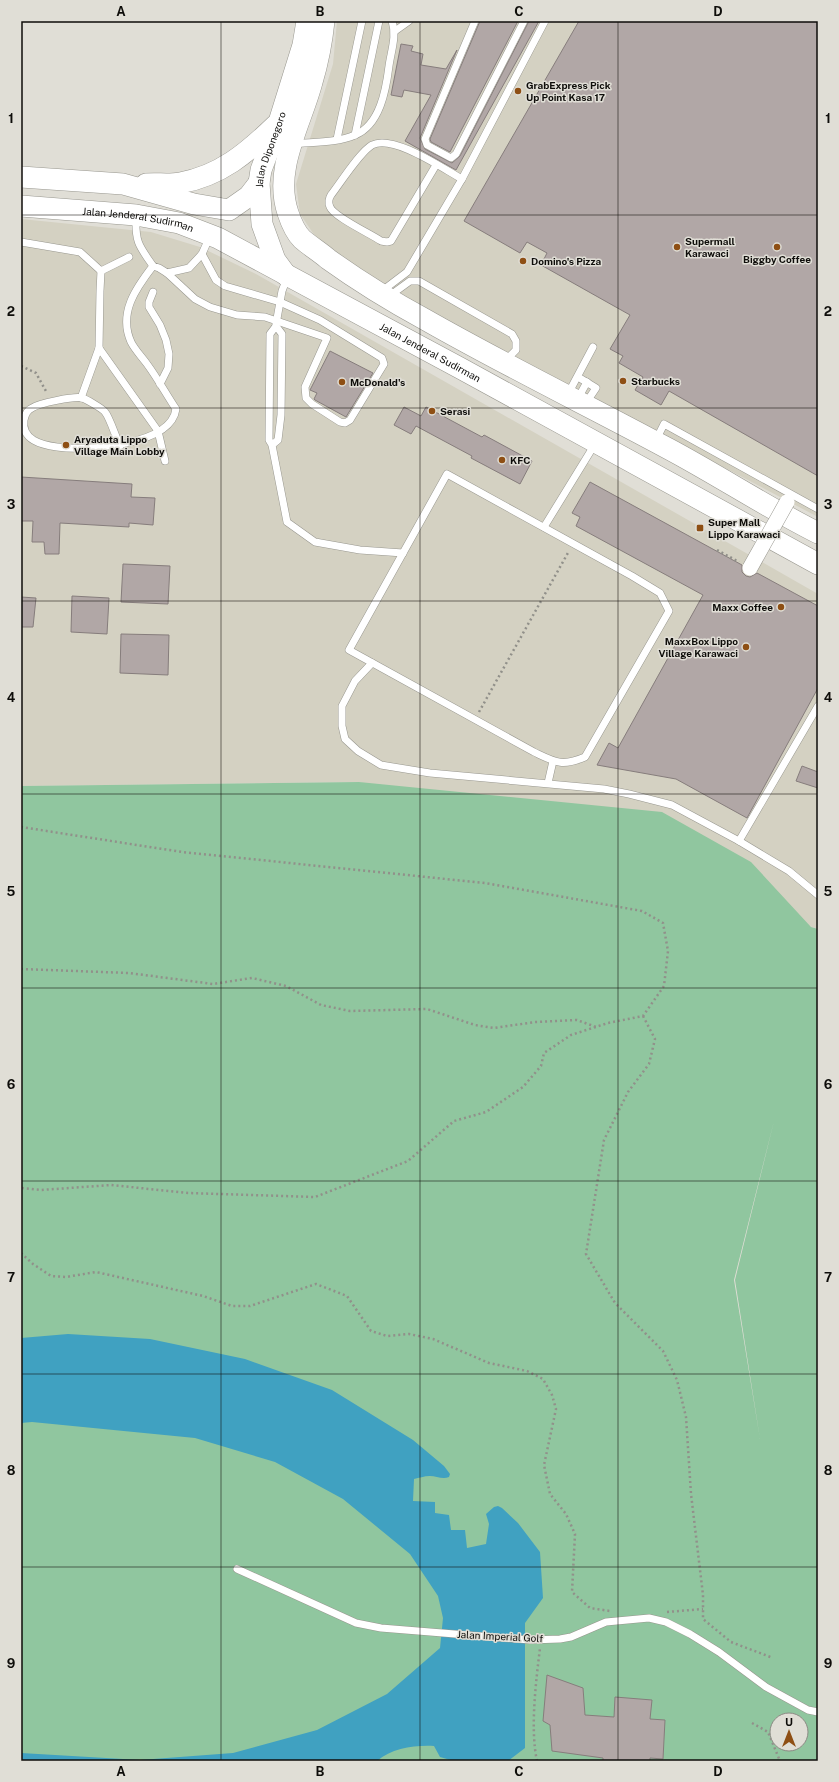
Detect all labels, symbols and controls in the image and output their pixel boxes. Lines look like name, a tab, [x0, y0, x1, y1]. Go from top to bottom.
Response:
text: A	[116, 4, 126, 19]
text: B	[316, 4, 325, 19]
text: C	[514, 4, 524, 19]
text: D	[713, 4, 723, 19]
place label: GrabExpress Pick Up Point Kasa 17	[526, 79, 611, 103]
marker: GrabExpress Pick Up Point Kasa 17	[513, 86, 523, 96]
street label: Jalan Diponegoro	[253, 110, 288, 188]
text: 1	[8, 111, 14, 126]
text: 1	[825, 111, 831, 126]
street label: Jalan Jenderal Sudirman	[82, 205, 196, 234]
place label: Supermall Karawaci	[685, 235, 735, 259]
marker: Supermall Karawaci	[672, 242, 682, 252]
marker: Biggby Coffee	[772, 242, 782, 252]
place label: Biggby Coffee	[743, 253, 811, 265]
place label: Domino's Pizza	[531, 255, 602, 267]
marker: Domino's Pizza	[518, 256, 528, 266]
text: 2	[7, 304, 15, 319]
text: 2	[824, 304, 832, 319]
street label: Jalan Jenderal Sudirman	[378, 320, 483, 384]
place label: Starbucks	[631, 375, 680, 387]
place label: McDonald's	[350, 376, 405, 388]
marker: Starbucks	[618, 376, 628, 386]
marker: McDonald's	[337, 377, 347, 387]
place label: Serasi	[440, 405, 471, 417]
marker: Serasi	[427, 406, 437, 416]
place label: Aryaduta Lippo Village Main Lobby	[74, 433, 165, 457]
marker: Aryaduta Lippo Village Main Lobby	[61, 440, 71, 450]
place label: KFC	[510, 454, 531, 466]
marker: KFC	[497, 455, 507, 465]
text: 3	[7, 497, 16, 512]
text: 3	[824, 497, 833, 512]
place label: Super Mall Lippo Karawaci	[708, 516, 781, 540]
marker: Super Mall Lippo Karawaci	[695, 523, 705, 533]
place label: Maxx Coffee	[712, 601, 773, 613]
marker: Maxx Coffee	[776, 602, 786, 612]
place label: MaxxBox Lippo Village Karawaci	[658, 635, 738, 659]
marker: MaxxBox Lippo Village Karawaci	[741, 642, 751, 652]
text: 4	[7, 690, 16, 705]
text: 4	[824, 690, 833, 705]
text: 5	[7, 884, 16, 899]
text: 5	[824, 884, 833, 899]
text: 6	[7, 1077, 16, 1092]
text: 6	[824, 1077, 833, 1092]
text: 7	[7, 1270, 15, 1285]
text: 7	[824, 1270, 832, 1285]
text: 8	[7, 1463, 16, 1478]
text: 8	[824, 1463, 833, 1478]
street label: Jalan Imperial Golf	[457, 1628, 543, 1644]
text: 9	[7, 1656, 15, 1671]
text: 9	[824, 1656, 832, 1671]
north arrow	[769, 1712, 809, 1752]
text: U	[785, 1716, 793, 1728]
text: A	[116, 1764, 126, 1779]
text: B	[316, 1764, 325, 1779]
text: C	[514, 1764, 524, 1779]
text: D	[713, 1764, 723, 1779]

